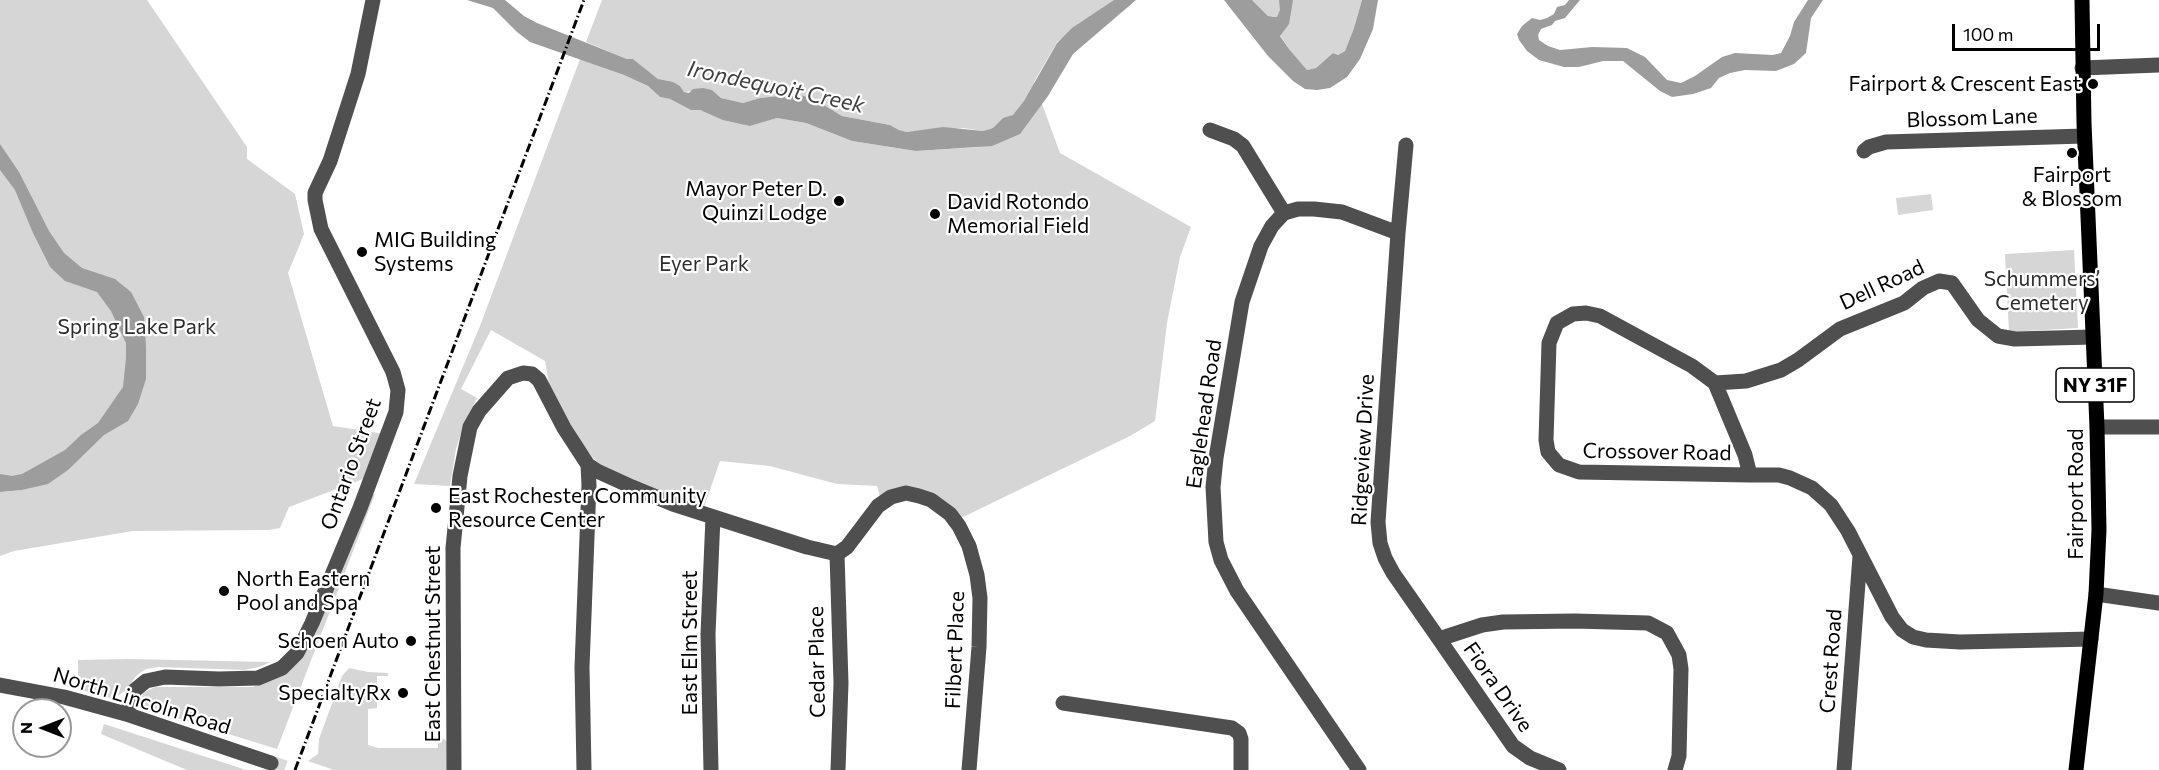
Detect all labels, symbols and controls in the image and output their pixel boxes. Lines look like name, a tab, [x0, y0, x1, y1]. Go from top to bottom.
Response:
scale bar	[1955, 12, 2104, 50]
text: 100 m	[1963, 23, 2013, 45]
water label: Irondequoit Creek	[685, 55, 867, 119]
place label: Fairport & Crescent East	[1848, 71, 2081, 97]
marker: Fairport & Crescent East	[2086, 77, 2100, 91]
street label: Blossom Lane	[1906, 103, 2038, 133]
marker: Fairport & Blossom	[2065, 146, 2079, 160]
place label: Fairport & Blossom	[2022, 162, 2122, 212]
place label: Mayor Peter D. Quinzi Lodge	[685, 176, 827, 226]
place label: David Rotondo Memorial Field	[947, 189, 1089, 239]
marker: Mayor Peter D. Quinzi Lodge	[832, 194, 846, 208]
marker: David Rotondo Memorial Field	[928, 207, 942, 221]
place label: MIG Building Systems	[374, 227, 496, 277]
marker: MIG Building Systems	[355, 245, 369, 259]
park label: Eyer Park	[659, 251, 749, 277]
street label: Dell Road	[1836, 255, 1928, 315]
park label: Schummers’ Cemetery	[1984, 266, 2100, 316]
park label: Spring Lake Park	[58, 314, 216, 340]
street label: Eaglehead Road	[1181, 338, 1227, 490]
road number: NY 31F	[2056, 368, 2134, 402]
street label: Ridgeview Drive	[1346, 373, 1380, 527]
street label: Ontario Street	[315, 395, 387, 533]
street label: Fairport Road	[2063, 428, 2089, 560]
street label: Crossover Road	[1582, 438, 1732, 466]
place label: East Rochester Community Resource Center	[448, 483, 707, 533]
marker: East Rochester Community Resource Center	[429, 501, 443, 515]
street label: East Chestnut Street	[420, 546, 446, 742]
place label: North Eastern Pool and Spa	[236, 566, 370, 616]
street label: East Elm Street	[677, 570, 703, 716]
marker: North Eastern Pool and Spa	[217, 584, 231, 598]
street label: Filbert Place	[940, 590, 970, 710]
street label: Cedar Place	[803, 606, 831, 718]
street label: Crest Road	[1815, 608, 1847, 714]
place label: Schoen Auto	[278, 628, 399, 654]
marker: Schoen Auto	[404, 634, 418, 648]
street label: Fiora Drive	[1458, 637, 1538, 737]
street label: North Lincoln Road	[50, 662, 234, 740]
place label: SpecialtyRx	[278, 680, 391, 706]
marker: SpecialtyRx	[396, 686, 410, 700]
north arrow	[12, 698, 72, 758]
text: N	[16, 722, 35, 734]

